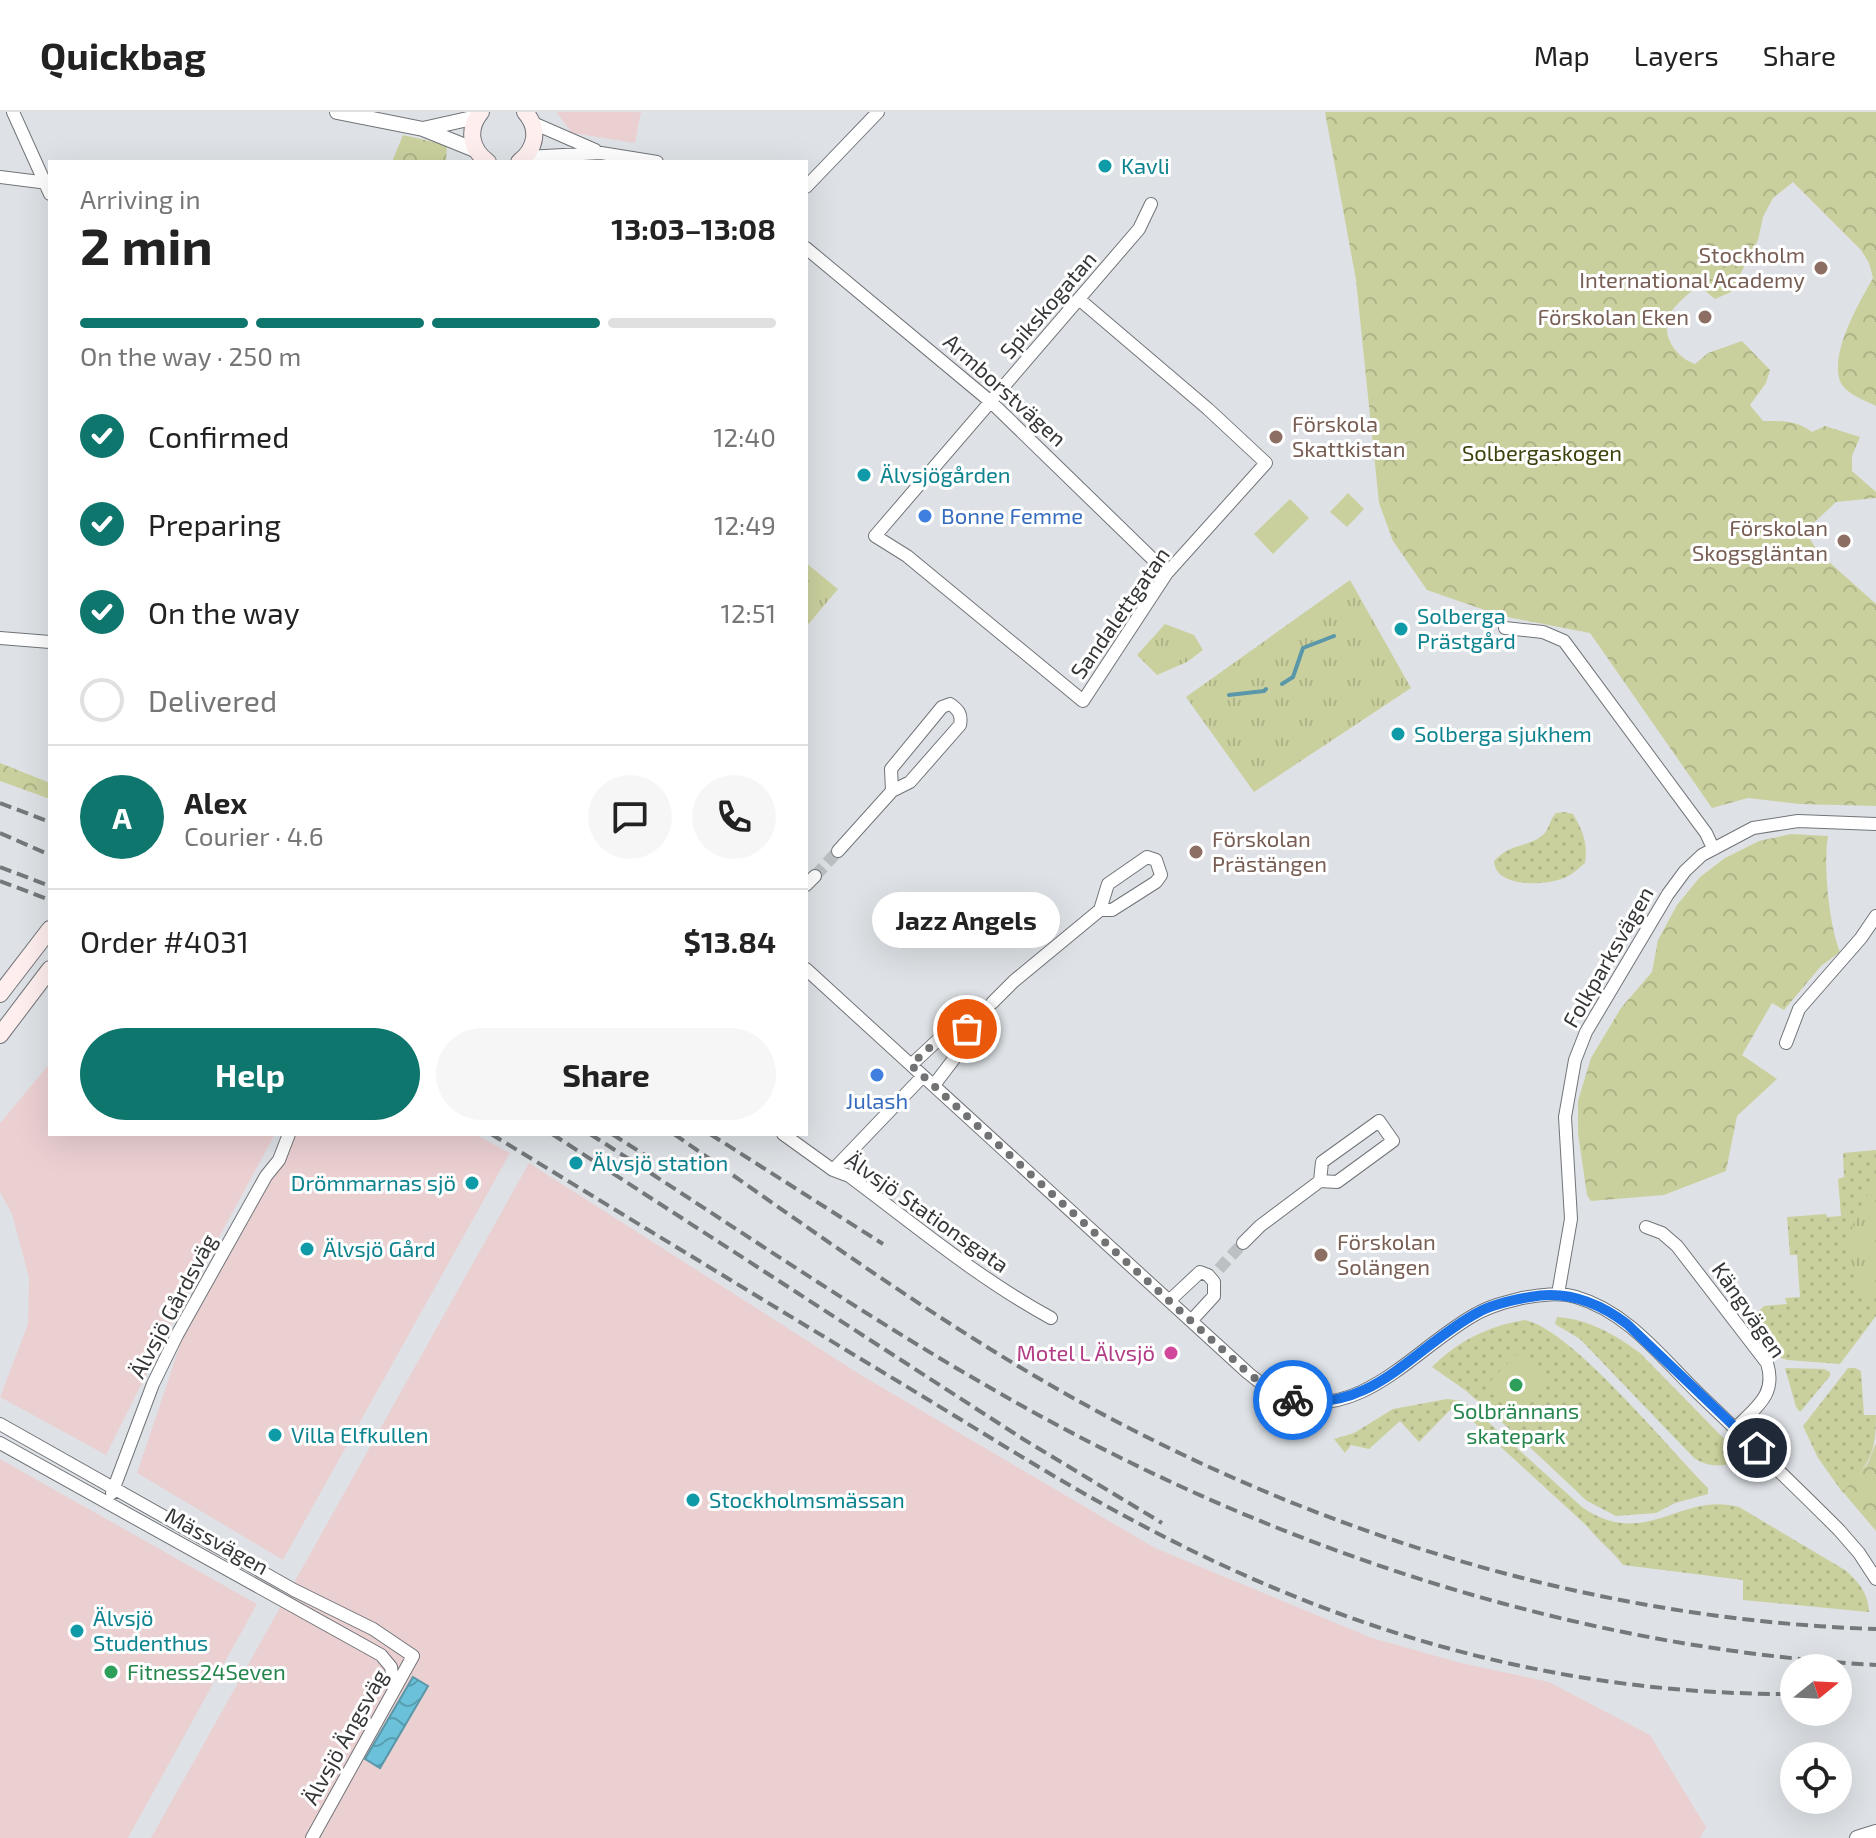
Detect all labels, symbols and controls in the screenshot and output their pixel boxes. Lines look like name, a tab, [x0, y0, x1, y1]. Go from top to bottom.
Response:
text: Quickbag	[40, 32, 206, 78]
text: Map	[1534, 38, 1590, 72]
text: Layers	[1634, 38, 1719, 72]
text: Share	[1763, 38, 1836, 72]
place label: Kavli	[1121, 152, 1170, 178]
marker: Kavli	[1096, 157, 1114, 175]
text: Arriving in	[80, 183, 201, 214]
text: 13:03–13:08	[611, 210, 776, 246]
text: 2 min	[80, 213, 213, 275]
place label: Stockholm International Academy	[1579, 241, 1805, 292]
street label: Spikskogatan	[994, 245, 1101, 363]
marker: Stockholm International Academy	[1812, 259, 1830, 277]
place label: Förskolan Eken	[1538, 303, 1689, 329]
marker: Förskolan Eken	[1696, 308, 1714, 326]
street label: Armborstvägen	[939, 328, 1072, 451]
text: On the way · 250 m	[80, 340, 301, 371]
place label: Förskola Skattkistan	[1292, 410, 1405, 461]
icon: check	[80, 414, 124, 458]
text: Confirmed	[148, 418, 289, 454]
text: 12:40	[713, 421, 776, 452]
marker: Förskola Skattkistan	[1267, 428, 1285, 446]
park label: Solbergaskogen	[1462, 439, 1622, 465]
place label: Älvsjögården	[880, 461, 1011, 488]
marker: Älvsjögården	[855, 466, 873, 484]
icon: check	[80, 502, 124, 546]
place label: Bonne Femme	[941, 502, 1083, 528]
text: Preparing	[148, 506, 281, 542]
marker: Bonne Femme	[916, 507, 934, 525]
text: 12:49	[714, 509, 776, 540]
place label: Förskolan Skogsgläntan	[1692, 514, 1828, 565]
marker: Förskolan Skogsgläntan	[1835, 532, 1853, 550]
street label: Sandalettgatan	[1064, 542, 1174, 683]
icon: check	[80, 590, 124, 634]
text: On the way	[148, 594, 300, 630]
text: 12:51	[721, 597, 776, 628]
place label: Solberga Prästgård	[1417, 602, 1516, 653]
marker: Solberga Prästgård	[1392, 620, 1410, 638]
text: Delivered	[148, 682, 277, 718]
place label: Solberga sjukhem	[1414, 720, 1592, 747]
marker: Solberga sjukhem	[1389, 725, 1407, 743]
button: chat	[588, 775, 672, 859]
button: phone	[692, 775, 776, 859]
text: Alex	[184, 784, 247, 820]
text: A	[112, 799, 132, 835]
text: Courier · 4.6	[184, 820, 324, 851]
place label: Förskolan Prästängen	[1212, 825, 1327, 876]
marker: Förskolan Prästängen	[1187, 843, 1205, 861]
street label: Folkparksvägen	[1556, 882, 1658, 1031]
callout: Jazz Angels	[873, 893, 1061, 949]
text: Jazz Angels	[895, 904, 1037, 935]
text: Order #4031	[80, 923, 249, 959]
text: $13.84	[684, 923, 776, 959]
pin	[933, 995, 1001, 1063]
icon: bag	[945, 1007, 989, 1051]
button: Help	[80, 1028, 420, 1120]
button: Share	[436, 1028, 776, 1120]
marker: Julash	[868, 1066, 886, 1084]
place label: Julash	[846, 1087, 908, 1113]
street label: Älvsjö Stationsgata	[840, 1145, 1014, 1278]
place label: Älvsjö station	[592, 1149, 728, 1176]
marker: Älvsjö station	[567, 1154, 585, 1172]
place label: Drömmarnas sjö	[291, 1169, 456, 1196]
marker: Drömmarnas sjö	[463, 1174, 481, 1192]
place label: Förskolan Solängen	[1337, 1228, 1436, 1279]
street label: Älvsjö Gårdsväg	[123, 1229, 222, 1383]
place label: Älvsjö Gård	[323, 1235, 436, 1262]
marker: Älvsjö Gård	[298, 1240, 316, 1258]
marker: Förskolan Solängen	[1312, 1246, 1330, 1264]
street label: Kängvägen	[1707, 1257, 1792, 1362]
place label: Motel L Älvsjö	[1016, 1339, 1155, 1366]
marker: Motel L Älvsjö	[1162, 1344, 1180, 1362]
courier	[1253, 1360, 1333, 1440]
marker: Solbrännans skatepark	[1507, 1376, 1525, 1394]
icon: bike	[1271, 1378, 1315, 1422]
place label: Solbrännans skatepark	[1453, 1397, 1579, 1448]
pin	[1723, 1414, 1791, 1482]
place label: Villa Elfkullen	[291, 1421, 428, 1447]
marker: Villa Elfkullen	[266, 1426, 284, 1444]
icon: home	[1735, 1426, 1779, 1470]
place label: Stockholmsmässan	[709, 1486, 905, 1512]
marker: Stockholmsmässan	[684, 1491, 702, 1509]
street label: Mässvägen	[161, 1501, 274, 1579]
place label: Älvsjö Studenthus	[93, 1604, 208, 1655]
marker: Älvsjö Studenthus	[68, 1622, 86, 1640]
north arrow	[1780, 1654, 1852, 1726]
map controls	[1780, 1654, 1852, 1814]
place label: Fitness24Seven	[127, 1658, 286, 1684]
marker: Fitness24Seven	[102, 1663, 120, 1681]
street label: Älvsjö Ängsväg	[296, 1664, 393, 1809]
button: locate	[1780, 1742, 1852, 1814]

